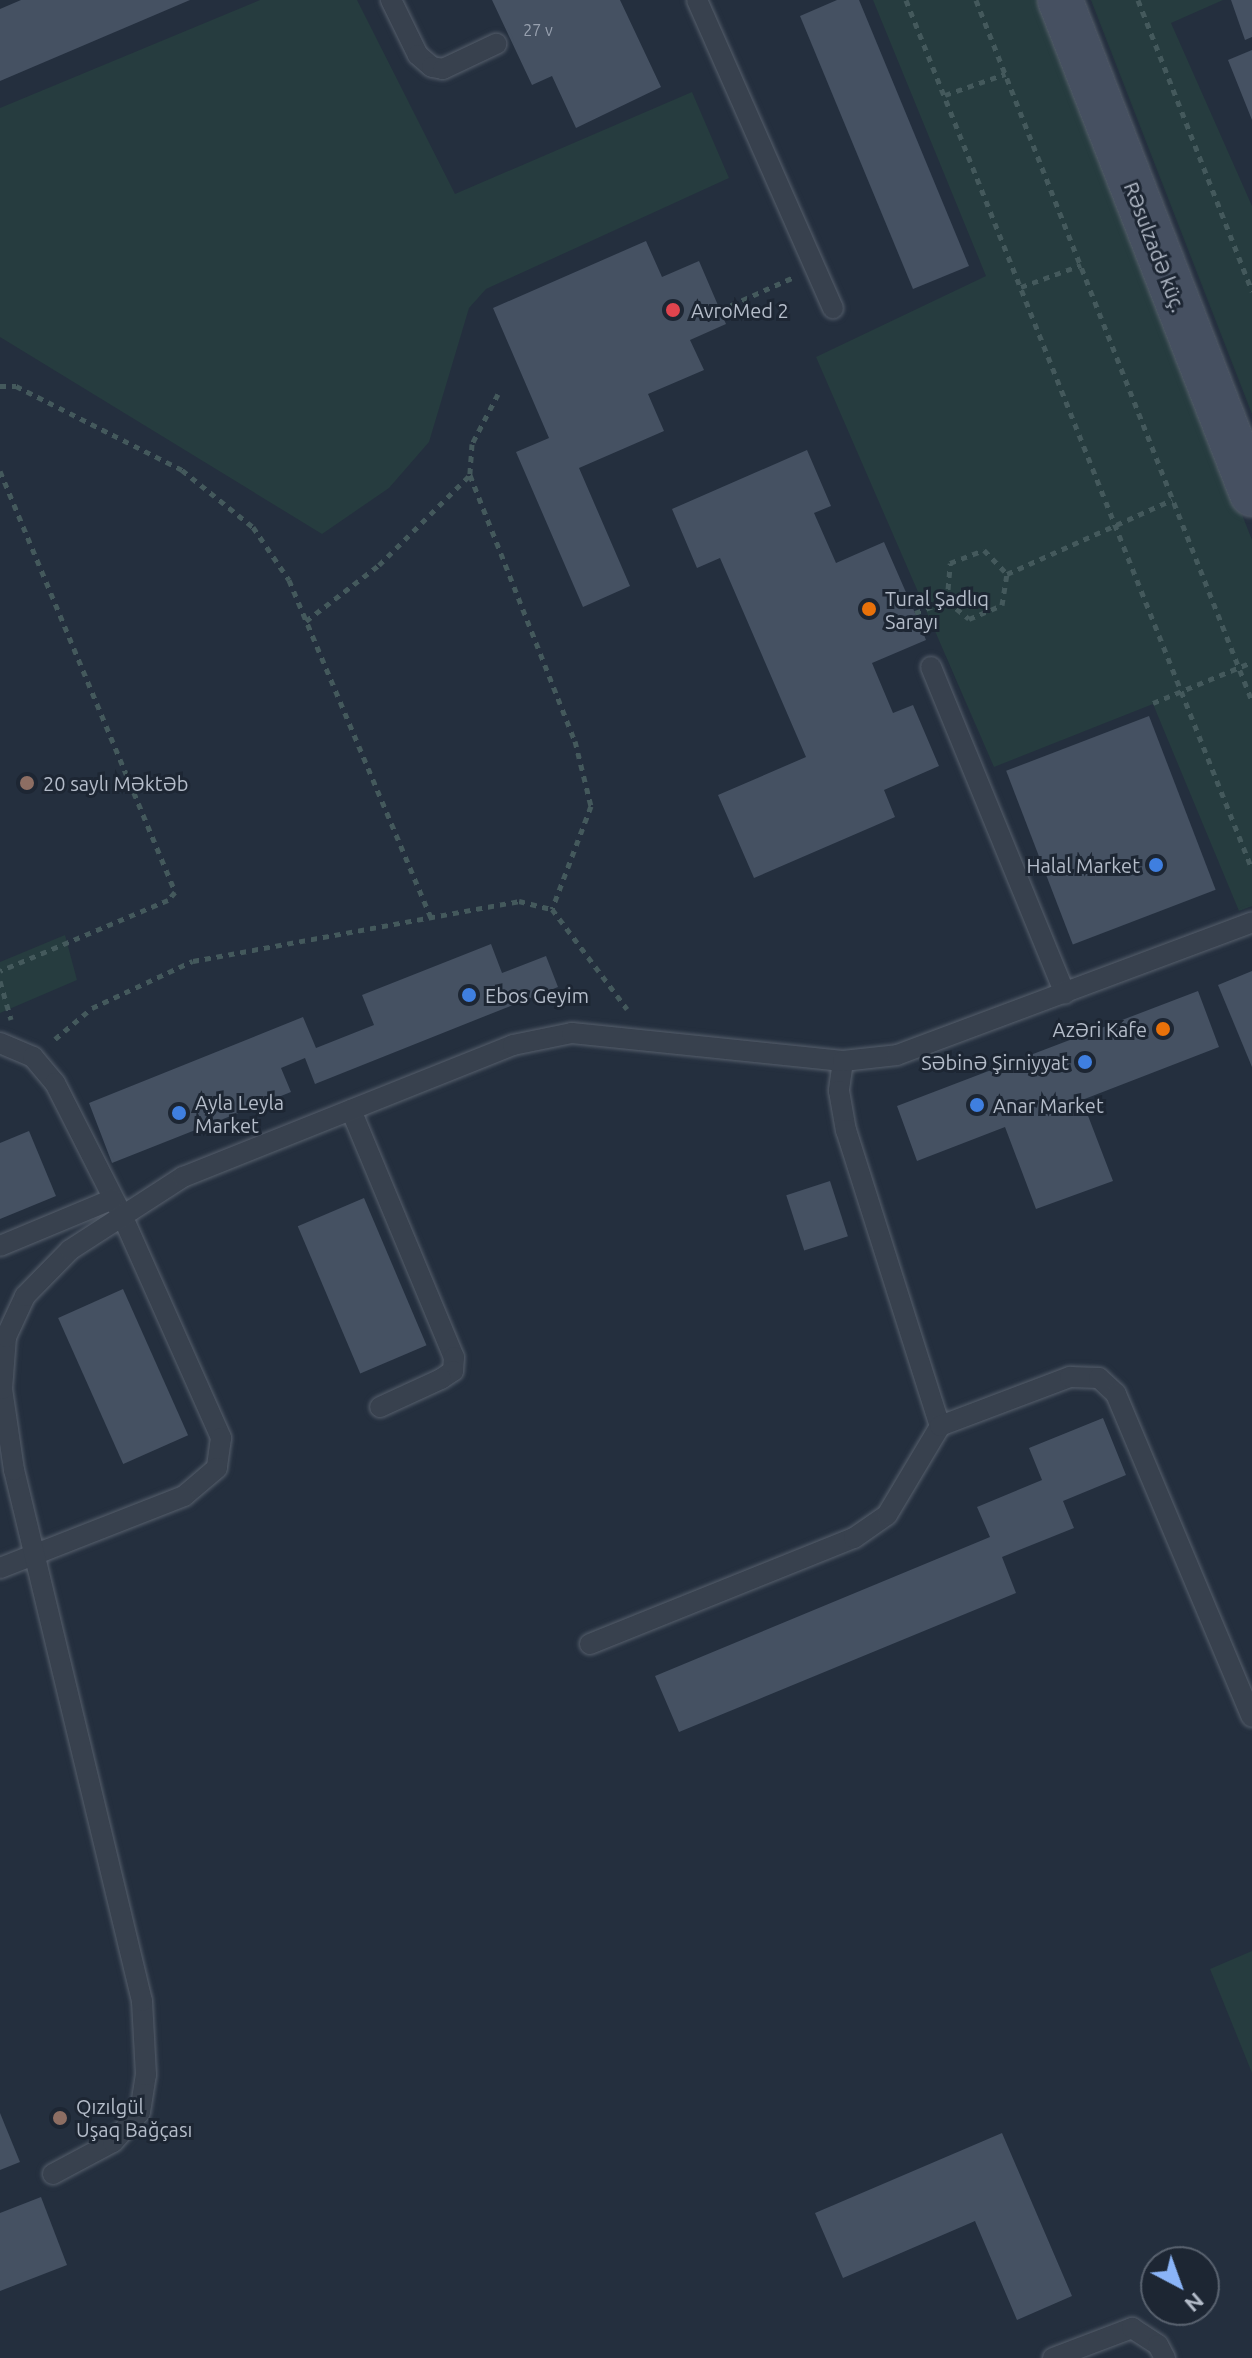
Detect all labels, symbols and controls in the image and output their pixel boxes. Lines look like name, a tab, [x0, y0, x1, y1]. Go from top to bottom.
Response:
house number: 27 v	[523, 20, 553, 40]
street label: Rəsulzadə küç.	[1119, 179, 1191, 315]
place label: AvroMed 2	[691, 298, 789, 322]
marker: AvroMed 2	[662, 299, 684, 321]
place label: Tural Şadlıq Sarayı	[885, 586, 989, 633]
marker: Tural Şadlıq Sarayı	[860, 600, 878, 618]
place label: 20 saylı Məktəb	[43, 771, 188, 795]
marker: 20 saylı Məktəb	[18, 774, 36, 792]
place label: Halal Market	[1027, 853, 1140, 877]
marker: Halal Market	[1147, 856, 1165, 874]
place label: Ebos Geyim	[485, 983, 589, 1007]
marker: Ebos Geyim	[460, 986, 478, 1004]
place label: Azəri Kafe	[1052, 1017, 1147, 1041]
marker: Azəri Kafe	[1154, 1020, 1172, 1038]
place label: Səbinə Şirniyyat	[921, 1050, 1069, 1074]
marker: Səbinə Şirniyyat	[1076, 1053, 1094, 1071]
place label: Ayla Leyla Market	[195, 1090, 284, 1137]
place label: Anar Market	[993, 1093, 1104, 1117]
marker: Anar Market	[968, 1096, 986, 1114]
marker: Ayla Leyla Market	[170, 1104, 188, 1122]
place label: Qızılgül Uşaq Bağçası	[76, 2094, 192, 2141]
marker: Qızılgül Uşaq Bağçası	[51, 2109, 69, 2127]
north arrow	[1140, 2246, 1220, 2326]
text: N	[1180, 2288, 1209, 2318]

